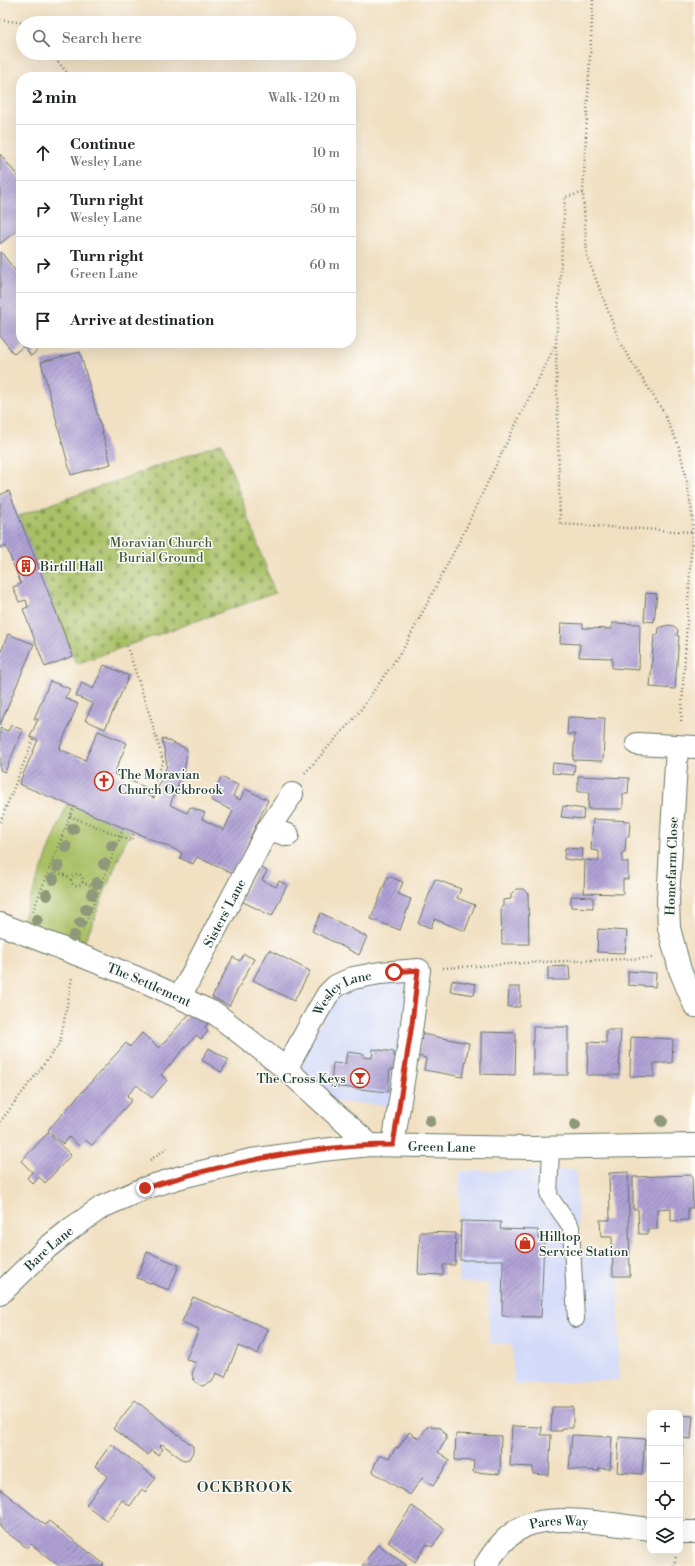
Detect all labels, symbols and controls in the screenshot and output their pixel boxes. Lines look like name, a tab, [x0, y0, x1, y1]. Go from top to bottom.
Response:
search box	[16, 16, 356, 60]
icon: search	[30, 27, 52, 49]
text: Search here	[62, 29, 142, 48]
text: 2 min	[32, 87, 77, 109]
text: Walk · 120 m	[268, 90, 340, 106]
text: Continue	[70, 135, 135, 154]
icon: ahead	[32, 142, 54, 164]
text: 10 m	[312, 145, 340, 161]
text: Wesley Lane	[70, 154, 142, 170]
text: Turn right	[70, 191, 144, 210]
icon: right	[32, 198, 54, 220]
text: 50 m	[310, 201, 340, 217]
text: Wesley Lane	[70, 210, 142, 226]
text: Turn right	[70, 247, 144, 266]
icon: right	[32, 254, 54, 276]
text: 60 m	[309, 257, 340, 273]
text: Green Lane	[70, 266, 138, 282]
icon: arrive	[32, 310, 54, 332]
text: Arrive at destination	[70, 311, 214, 330]
park label: Moravian Church Burial Ground	[110, 535, 212, 566]
building icon: Birtill Hall	[15, 555, 37, 577]
place label: Birtill Hall	[39, 559, 104, 575]
place label: The Moravian Church Ockbrook	[118, 767, 223, 798]
church icon: The Moravian Church Ockbrook	[93, 770, 115, 792]
street label: Homefarm Close	[662, 816, 682, 916]
street label: Sisters' Lane	[200, 876, 250, 950]
street label: The Settlement	[105, 960, 194, 1011]
route start	[385, 963, 403, 981]
street label: Wesley Lane	[310, 968, 373, 1019]
bar icon: The Cross Keys	[349, 1067, 371, 1089]
place label: The Cross Keys	[256, 1071, 346, 1087]
street label: Green Lane	[408, 1139, 477, 1156]
route end	[136, 1179, 154, 1197]
street label: Bare Lane	[21, 1223, 77, 1275]
place label: Hilltop Service Station	[539, 1229, 629, 1260]
shop icon: Hilltop Service Station	[514, 1232, 536, 1254]
map controls	[647, 1410, 683, 1554]
button: +	[647, 1410, 683, 1446]
button: −	[647, 1446, 683, 1482]
district label: OCKBROOK	[197, 1478, 293, 1497]
button: locate	[647, 1482, 683, 1518]
street label: Pares Way	[528, 1513, 590, 1533]
button: layers	[647, 1518, 683, 1554]

